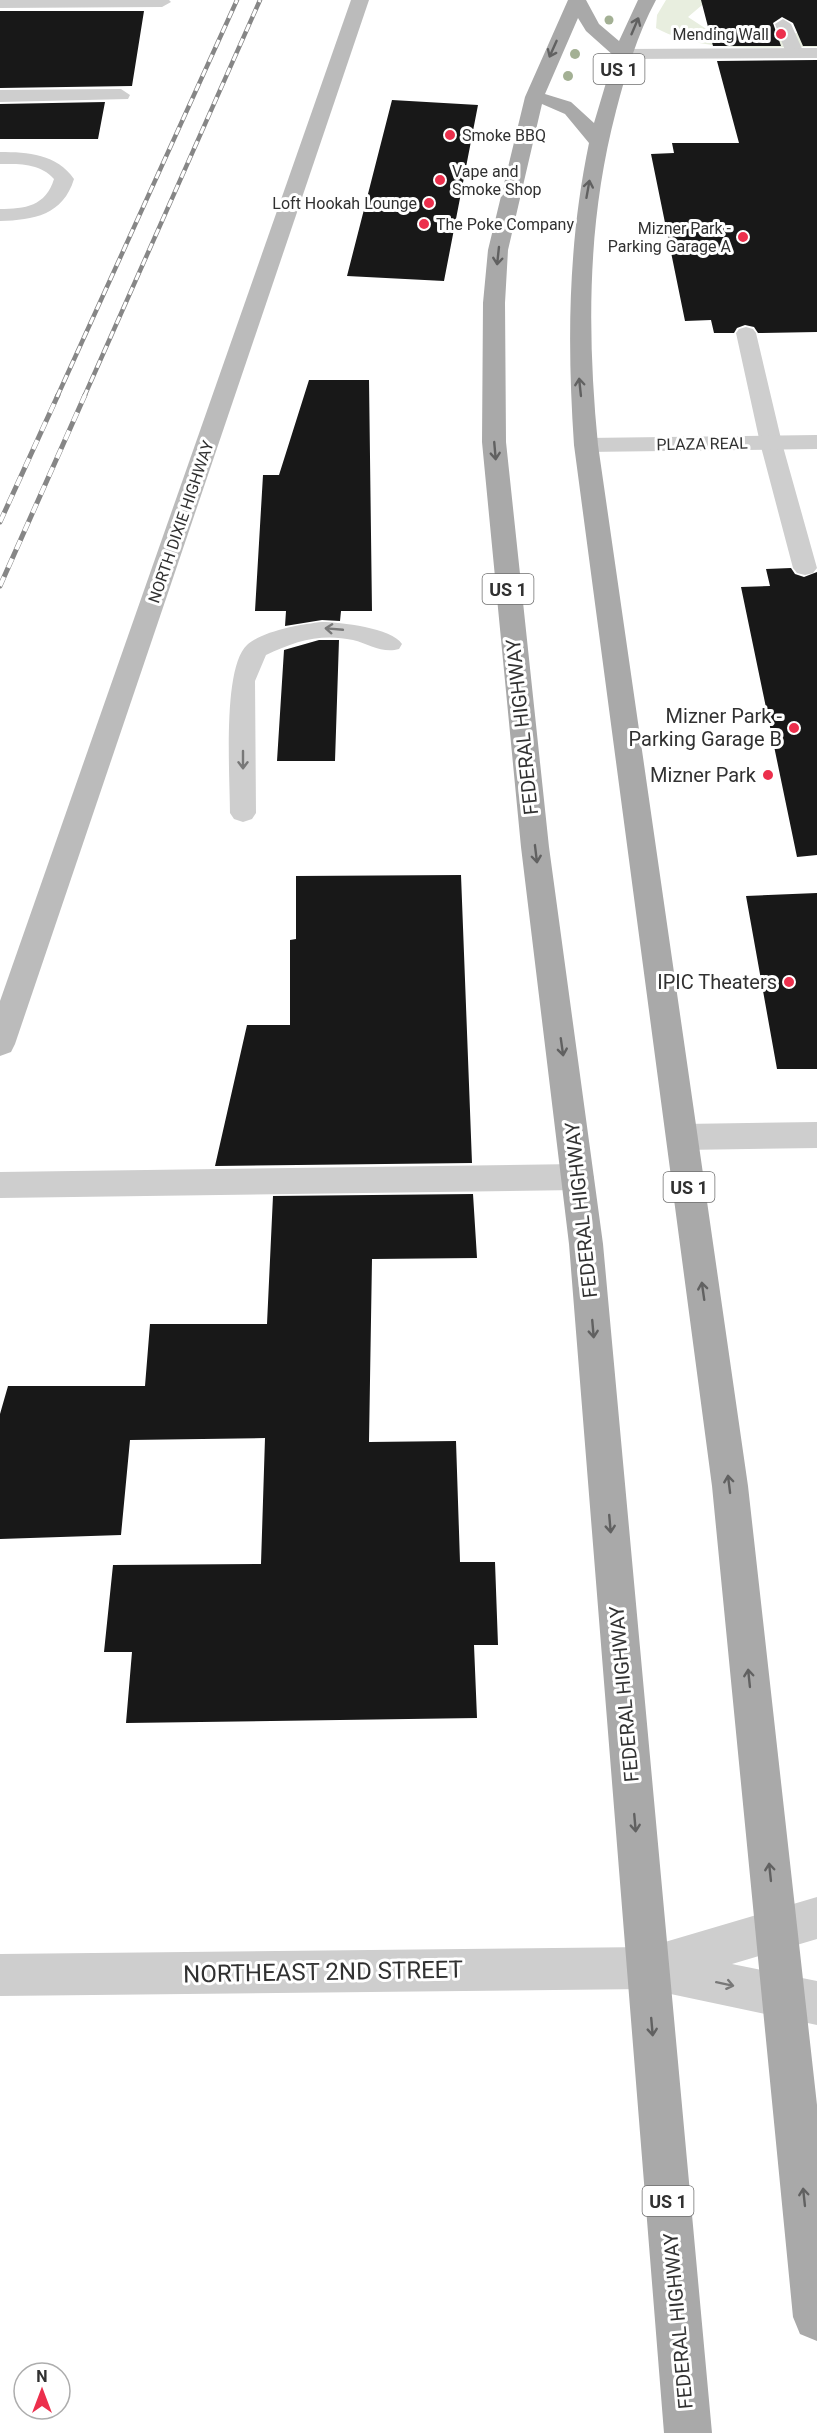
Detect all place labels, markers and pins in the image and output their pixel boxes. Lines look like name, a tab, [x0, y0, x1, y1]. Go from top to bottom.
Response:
place label: Mending Wall	[673, 25, 769, 44]
marker: Mending Wall	[774, 27, 788, 41]
place label: Smoke BBQ	[462, 126, 546, 145]
marker: Smoke BBQ	[443, 128, 457, 142]
place label: Vape and Smoke Shop	[452, 162, 542, 199]
marker: Vape and Smoke Shop	[433, 173, 447, 187]
place label: Loft Hookah Lounge	[272, 194, 417, 213]
marker: Loft Hookah Lounge	[422, 196, 436, 210]
place label: The Poke Company	[436, 215, 574, 234]
marker: The Poke Company	[417, 217, 431, 231]
place label: Mizner Park - Parking Garage A	[608, 219, 732, 256]
marker: Mizner Park - Parking Garage A	[736, 230, 750, 244]
place label: Mizner Park - Parking Garage B	[629, 704, 782, 751]
marker: Mizner Park - Parking Garage B	[787, 721, 801, 735]
place label: Mizner Park	[650, 763, 757, 787]
marker: Mizner Park	[761, 768, 775, 782]
place label: IPIC Theaters	[657, 970, 777, 994]
marker: IPIC Theaters	[782, 975, 796, 989]

